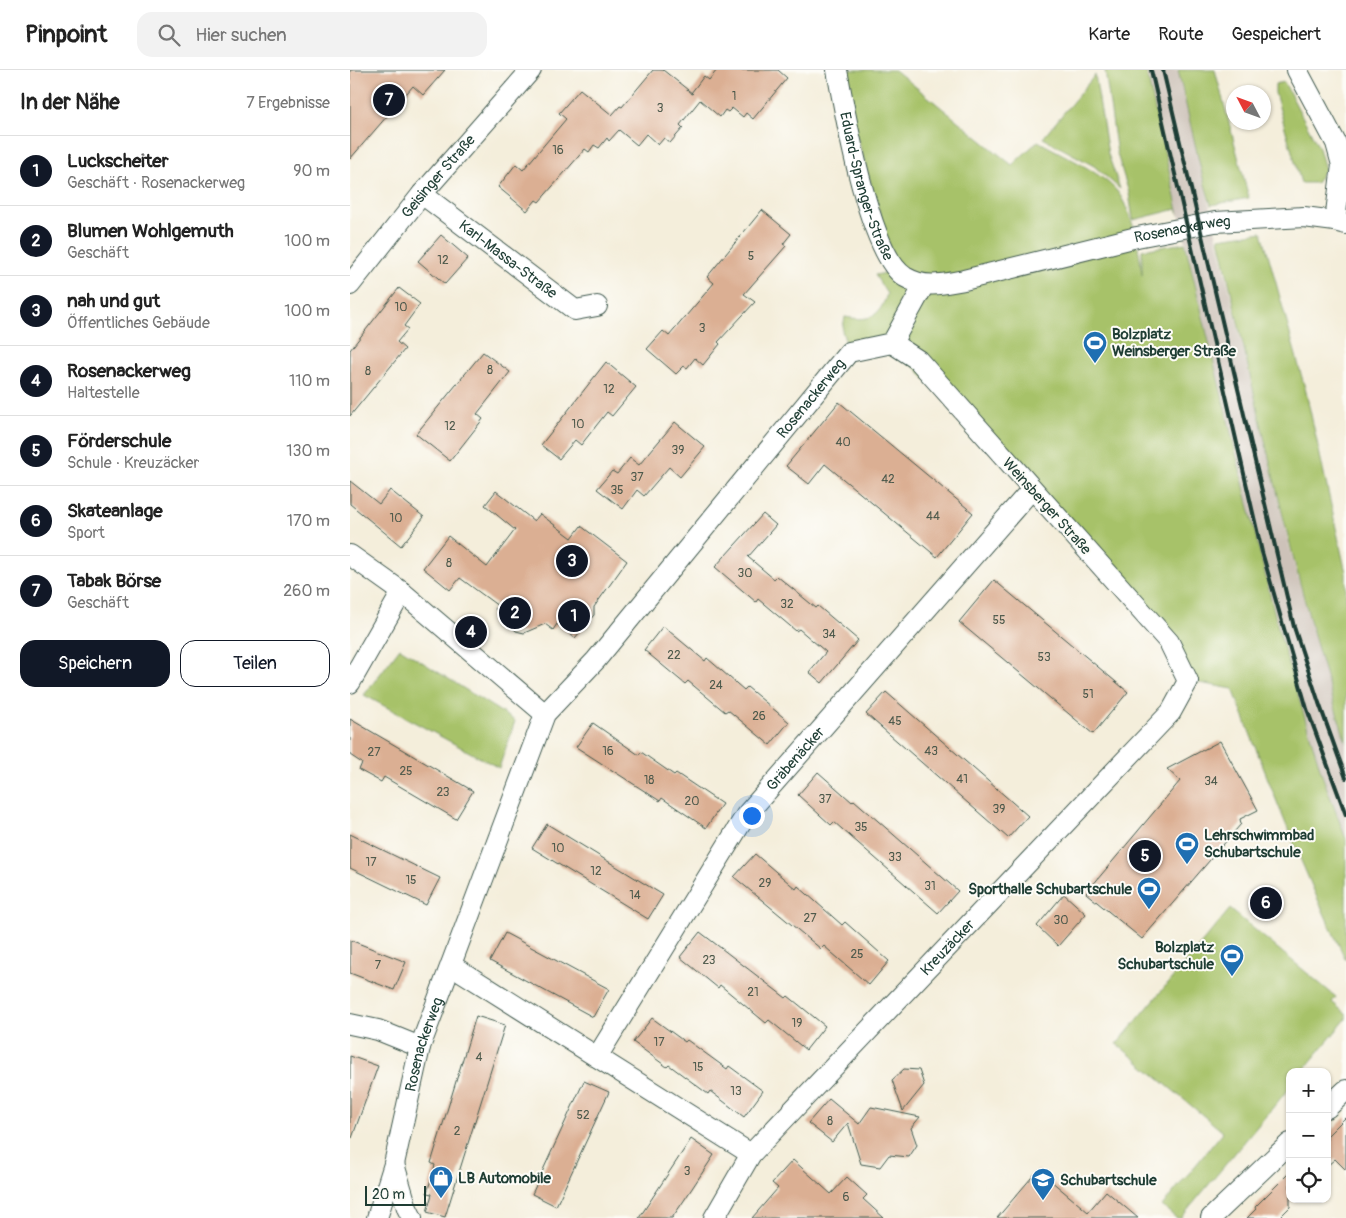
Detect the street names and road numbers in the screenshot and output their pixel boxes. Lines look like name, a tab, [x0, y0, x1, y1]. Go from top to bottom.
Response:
street label: Eduard-Spranger-Straße	[835, 110, 898, 265]
street label: Geisinger Straße	[398, 131, 480, 222]
street label: Rosenackerweg	[1133, 212, 1231, 247]
street label: Karl-Massa-Straße	[455, 216, 561, 303]
street label: Rosenackerweg	[773, 355, 850, 443]
street label: Weinsberger Straße	[998, 454, 1096, 559]
street label: Gräbenäcker	[762, 723, 829, 795]
street label: Kreuzäcker	[916, 915, 979, 980]
street label: Rosenackerweg	[401, 995, 448, 1093]

